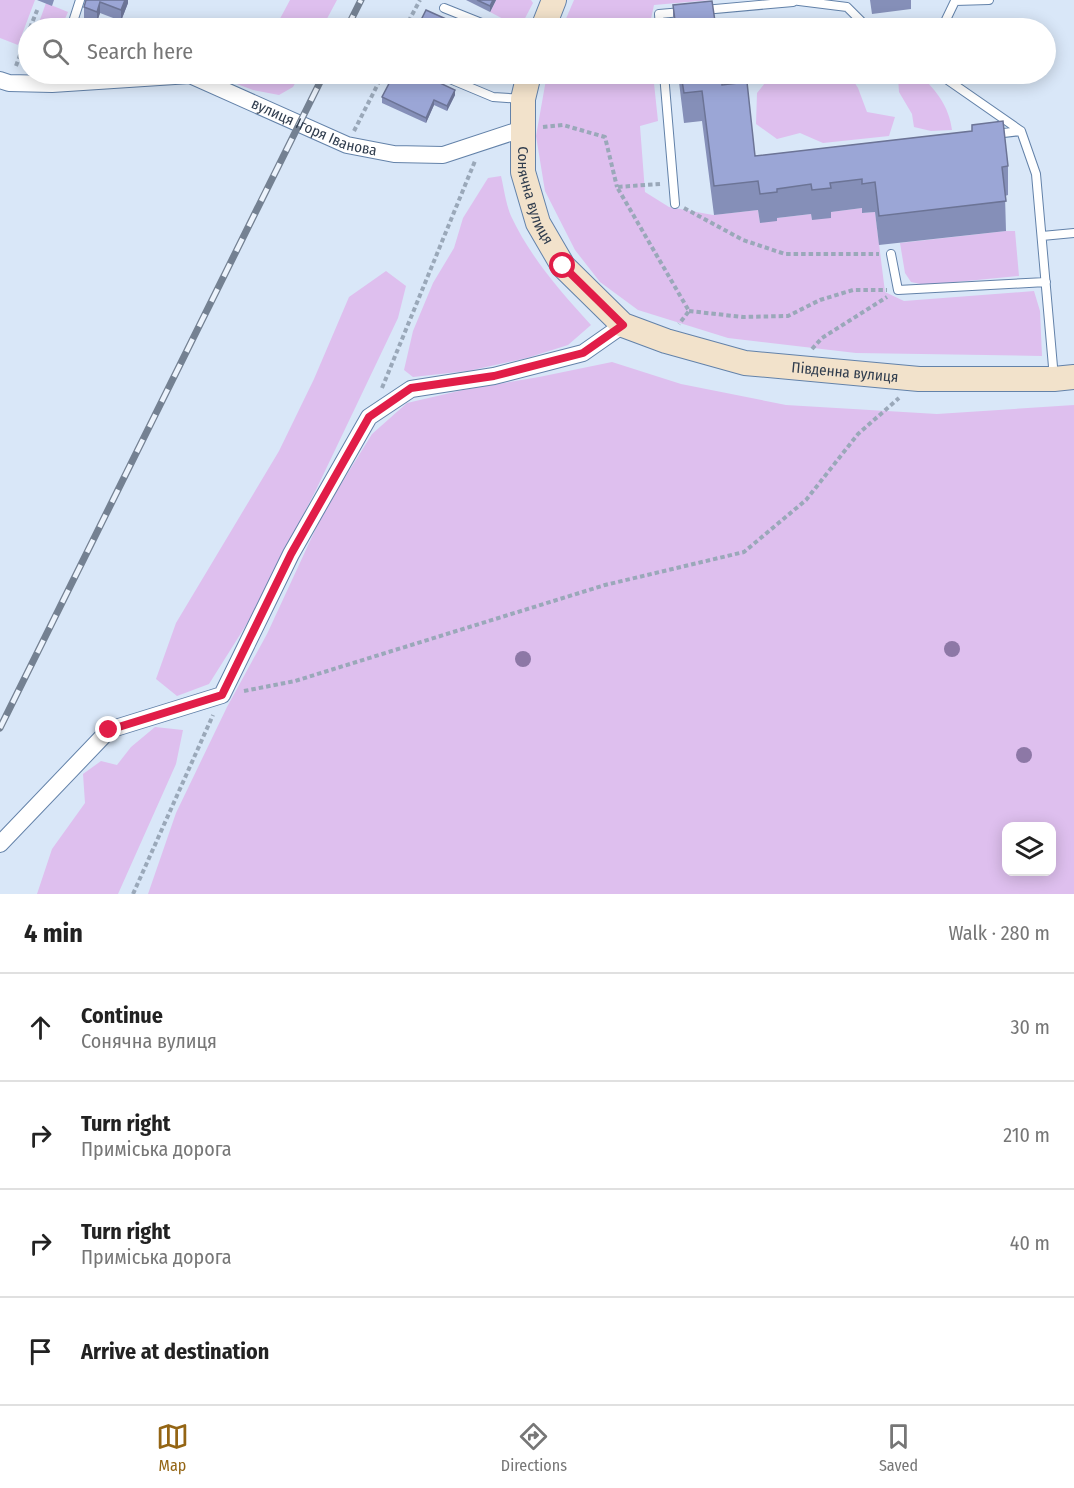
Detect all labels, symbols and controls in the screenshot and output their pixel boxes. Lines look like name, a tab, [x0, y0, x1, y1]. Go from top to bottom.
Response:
search box	[18, 18, 1056, 84]
icon: search	[39, 35, 72, 68]
text: Search here	[87, 38, 193, 65]
street label: вулиця Ігоря Іванова	[249, 95, 378, 160]
street label: Сонячна вулиця	[514, 146, 557, 248]
route start	[549, 252, 575, 278]
street label: Південна вулиця	[791, 358, 899, 386]
route end	[95, 716, 121, 742]
map controls	[1002, 822, 1056, 876]
button: layers	[1002, 822, 1056, 876]
text: 4 min	[24, 918, 83, 949]
text: Walk · 280 m	[948, 921, 1050, 945]
text: Continue	[81, 1002, 163, 1029]
icon: ahead	[24, 1011, 57, 1044]
text: 30 m	[1010, 1015, 1050, 1039]
text: Сонячна вулиця	[81, 1029, 217, 1053]
text: Turn right	[81, 1110, 170, 1137]
icon: right	[24, 1119, 57, 1152]
text: 210 m	[1003, 1123, 1050, 1147]
text: Приміська дорога	[81, 1137, 232, 1161]
text: Turn right	[81, 1218, 170, 1245]
icon: right	[24, 1227, 57, 1260]
text: 40 m	[1010, 1231, 1050, 1255]
text: Приміська дорога	[81, 1245, 232, 1269]
icon: arrive	[24, 1335, 57, 1368]
text: Arrive at destination	[81, 1338, 269, 1365]
tab: Map	[156, 1420, 189, 1475]
tab: Directions	[501, 1420, 567, 1475]
tab: Saved	[879, 1420, 918, 1475]

